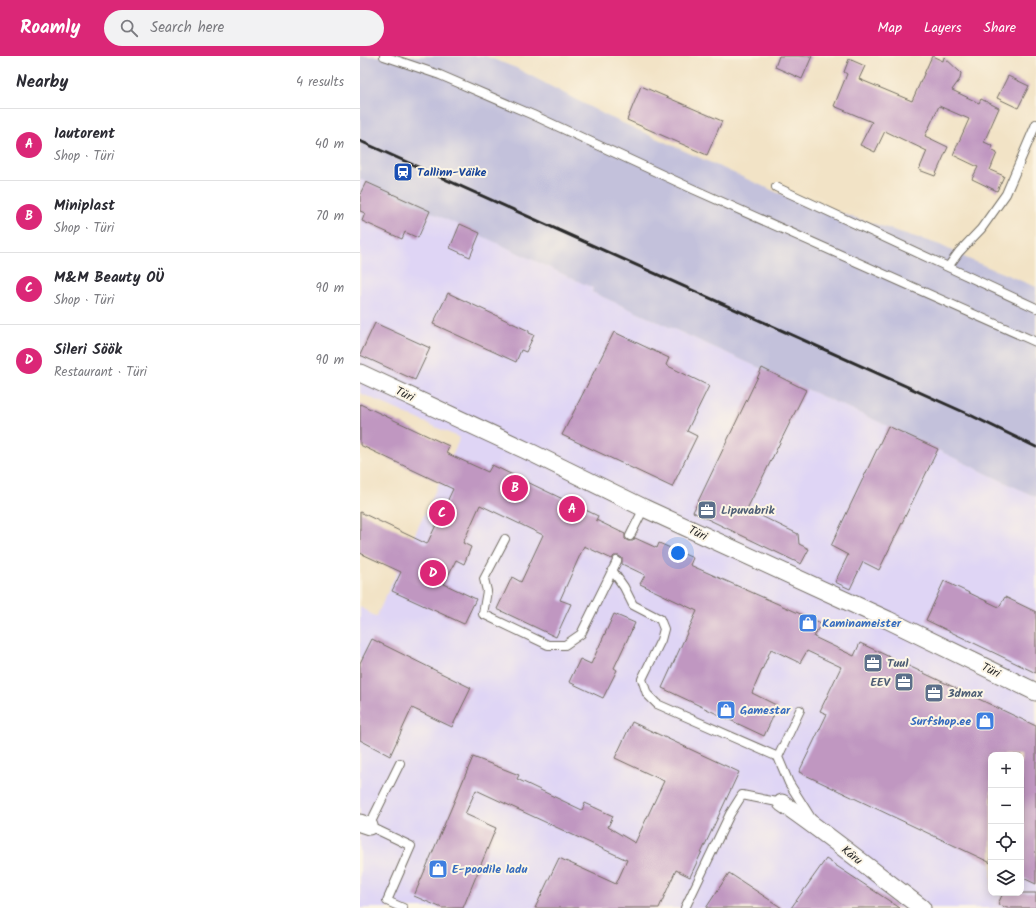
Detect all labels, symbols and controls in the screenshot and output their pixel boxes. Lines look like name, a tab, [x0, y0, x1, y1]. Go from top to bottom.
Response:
search box	[104, 10, 384, 46]
text: Roamly	[20, 13, 80, 43]
text: Search here	[150, 16, 224, 40]
icon: search	[118, 17, 140, 39]
text: Map	[878, 17, 902, 39]
text: Layers	[924, 17, 962, 39]
text: Share	[984, 17, 1016, 39]
text: Nearby	[16, 69, 68, 96]
text: 4 results	[296, 72, 344, 93]
text: 1autorent	[54, 122, 115, 146]
text: A	[25, 134, 33, 155]
text: 40 m	[315, 134, 344, 155]
text: Shop · Türi	[54, 146, 114, 167]
station icon: Tallinn-Väike	[392, 161, 414, 183]
place label: Tallinn-Väike	[417, 163, 486, 182]
text: Miniplast	[54, 194, 115, 218]
text: B	[25, 206, 33, 227]
text: 70 m	[316, 206, 344, 227]
text: Shop · Türi	[54, 218, 114, 239]
text: M&M Beauty OÜ	[54, 266, 164, 290]
text: C	[25, 278, 33, 299]
text: 90 m	[316, 278, 344, 299]
text: Shop · Türi	[54, 290, 114, 311]
text: Sileri Söök	[54, 338, 122, 362]
text: D	[25, 350, 33, 371]
text: 90 m	[316, 350, 344, 371]
text: Restaurant · Türi	[54, 362, 147, 383]
street label: Türi	[392, 382, 418, 408]
pin: B	[502, 473, 528, 503]
pin: A	[559, 494, 585, 524]
pin: C	[429, 498, 455, 528]
office icon: Lipuvabrik	[696, 499, 718, 521]
place label: Lipuvabrik	[721, 501, 775, 520]
street label: Türi	[685, 521, 711, 547]
your location	[668, 543, 688, 563]
pin: D	[420, 558, 446, 588]
shop icon: Kaminameister	[797, 612, 819, 634]
place label: Kaminameister	[822, 614, 902, 633]
office icon: Tuul	[862, 652, 884, 674]
place label: Tuul	[887, 654, 909, 673]
street label: Türi	[978, 658, 1005, 684]
office icon: EEV	[893, 671, 915, 693]
place label: EEV	[870, 673, 892, 692]
office icon: 3dmax	[923, 682, 945, 704]
place label: 3dmax	[947, 684, 983, 703]
shop icon: Gamestar	[715, 699, 737, 721]
place label: Gamestar	[740, 701, 791, 720]
shop icon: Surfshop.ee	[974, 710, 996, 732]
place label: Surfshop.ee	[910, 712, 971, 731]
map controls	[988, 752, 1024, 896]
button: +	[988, 752, 1024, 788]
button: −	[988, 788, 1024, 824]
button: locate	[988, 824, 1024, 860]
street label: Käru	[837, 841, 867, 870]
shop icon: E-poodile ladu	[427, 858, 449, 880]
place label: E-poodile ladu	[452, 860, 527, 879]
button: layers	[988, 860, 1024, 896]

